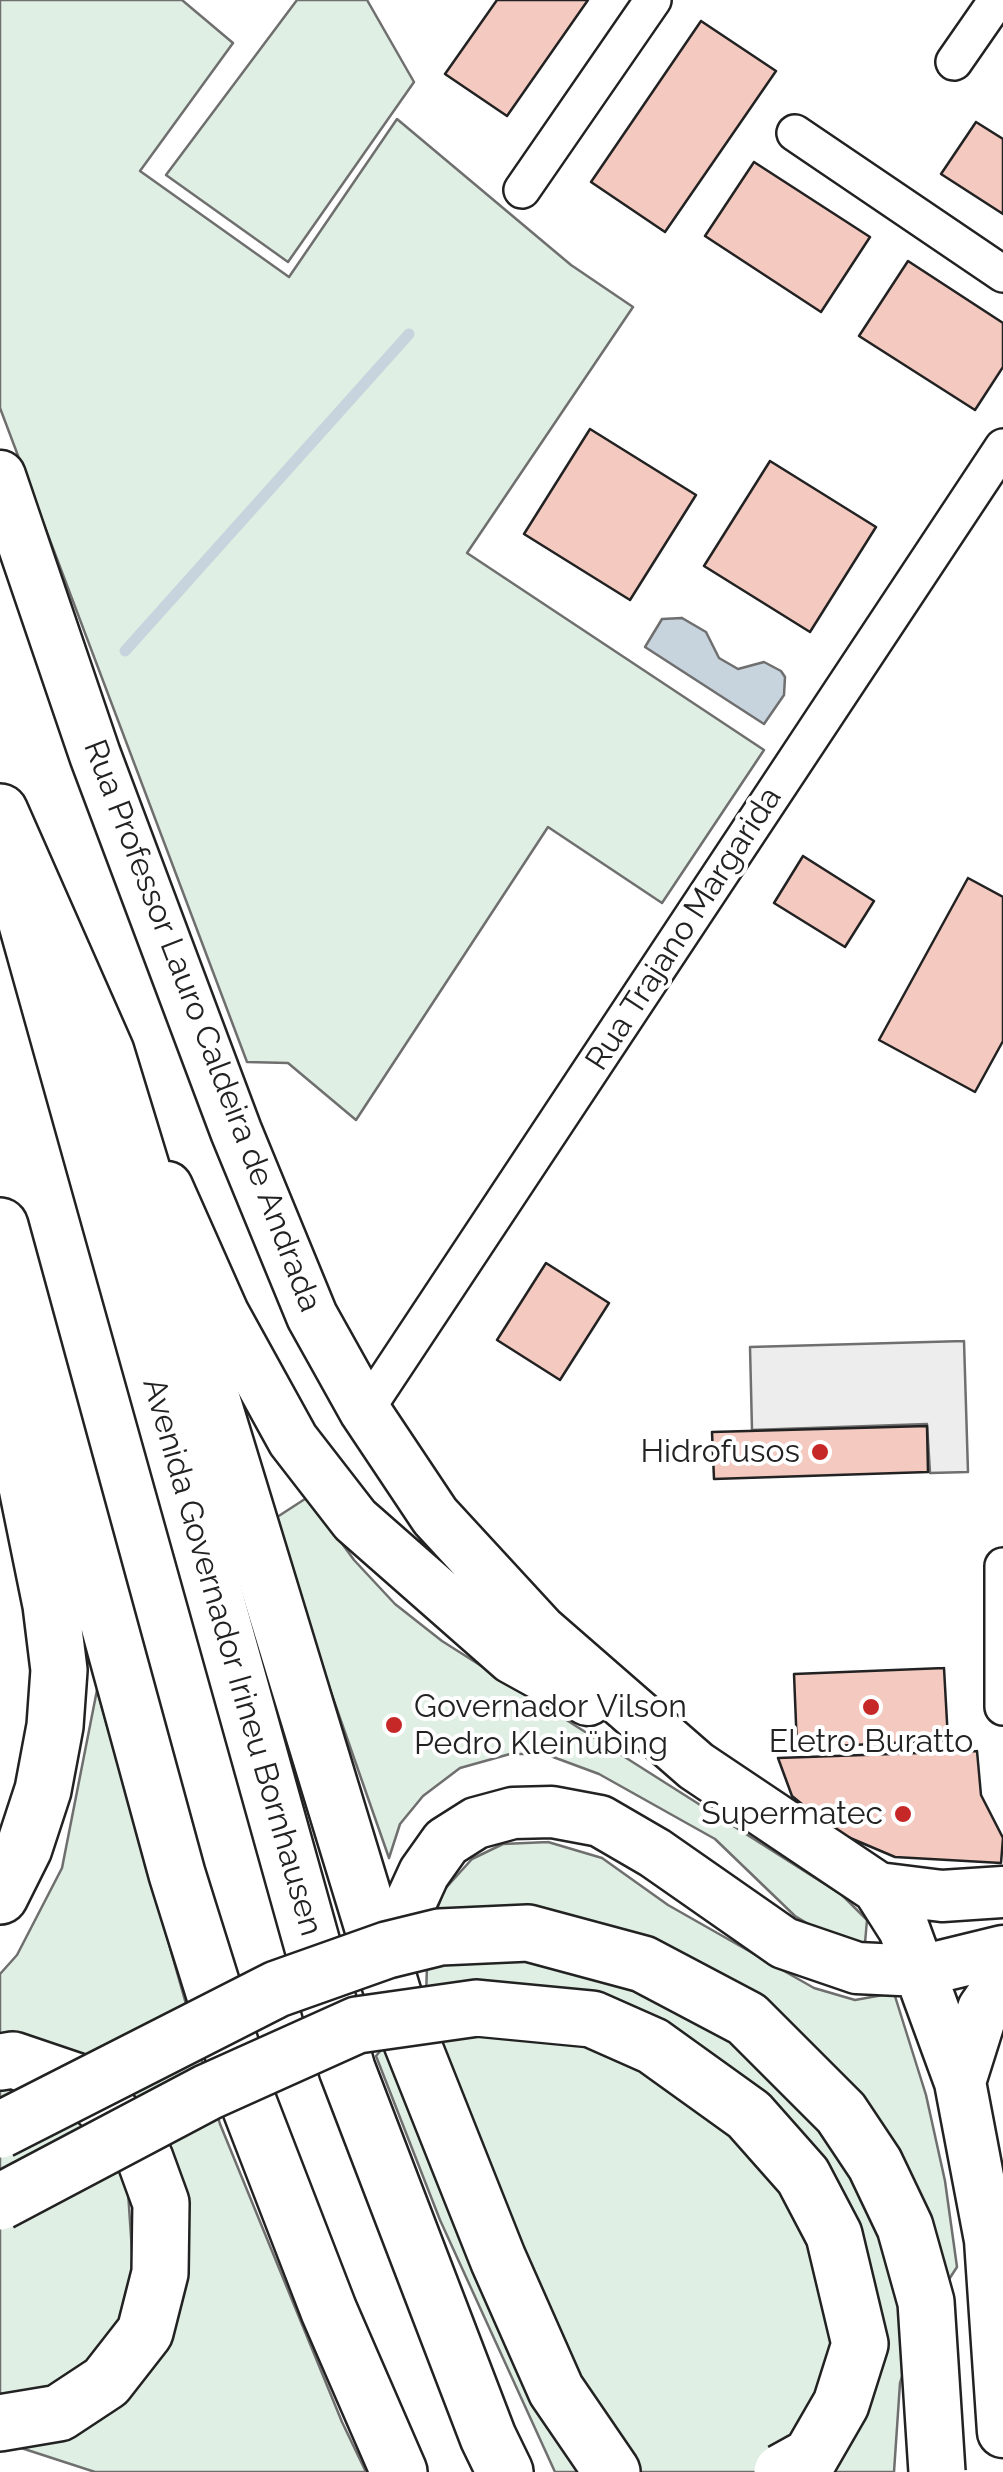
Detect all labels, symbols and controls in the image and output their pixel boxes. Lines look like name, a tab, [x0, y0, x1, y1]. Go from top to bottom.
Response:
street label: Rua Professor Lauro Caldeira de Andrada	[75, 735, 329, 1317]
street label: Rua Trajano Margarida	[578, 780, 790, 1078]
street label: Avenida Governador Irineu Bornhausen	[134, 1374, 330, 1940]
place label: Hidrofusos	[641, 1433, 800, 1471]
marker: Hidrofusos	[809, 1441, 831, 1463]
place label: Governador Vilson Pedro Kleinübing	[414, 1688, 687, 1763]
marker: Eletro Buratto	[860, 1696, 882, 1718]
marker: Governador Vilson Pedro Kleinübing	[383, 1714, 405, 1736]
place label: Eletro Buratto	[769, 1723, 973, 1761]
place label: Supermatec	[701, 1795, 883, 1833]
marker: Supermatec	[892, 1803, 914, 1825]

